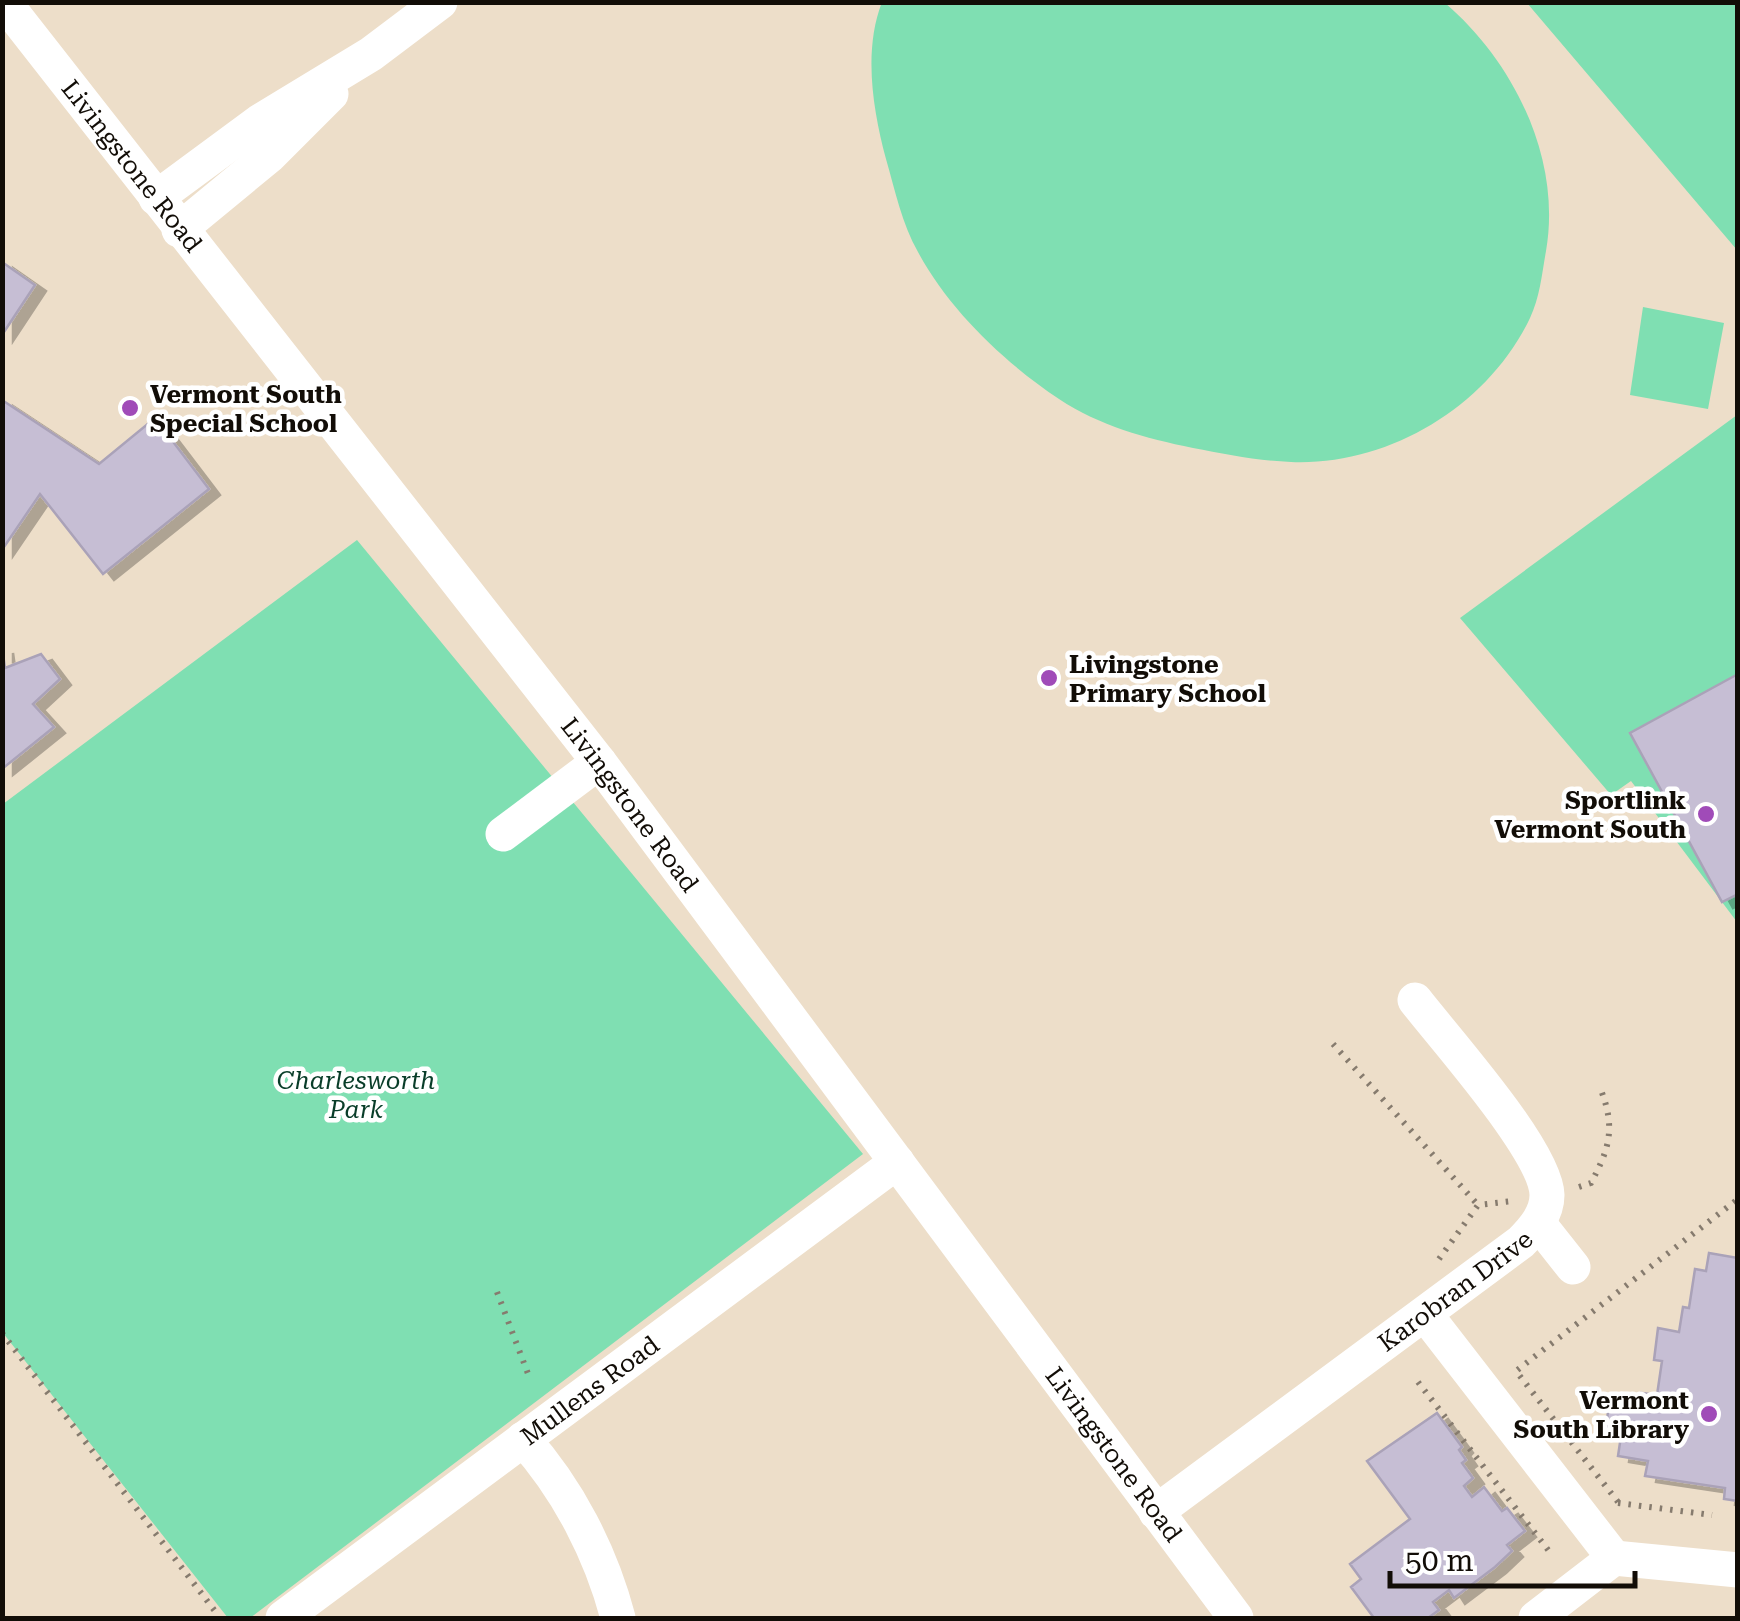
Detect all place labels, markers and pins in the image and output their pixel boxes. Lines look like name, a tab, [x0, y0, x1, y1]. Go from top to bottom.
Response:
place label: Vermont South Special School	[150, 380, 342, 438]
marker: Vermont South Special School	[119, 397, 141, 419]
place label: Livingstone Primary School	[1069, 650, 1266, 708]
marker: Livingstone Primary School	[1038, 667, 1060, 689]
place label: Sportlink Vermont South	[1494, 786, 1686, 844]
marker: Sportlink Vermont South	[1695, 803, 1717, 825]
place label: Vermont South Library	[1514, 1386, 1689, 1444]
marker: Vermont South Library	[1698, 1403, 1720, 1425]

